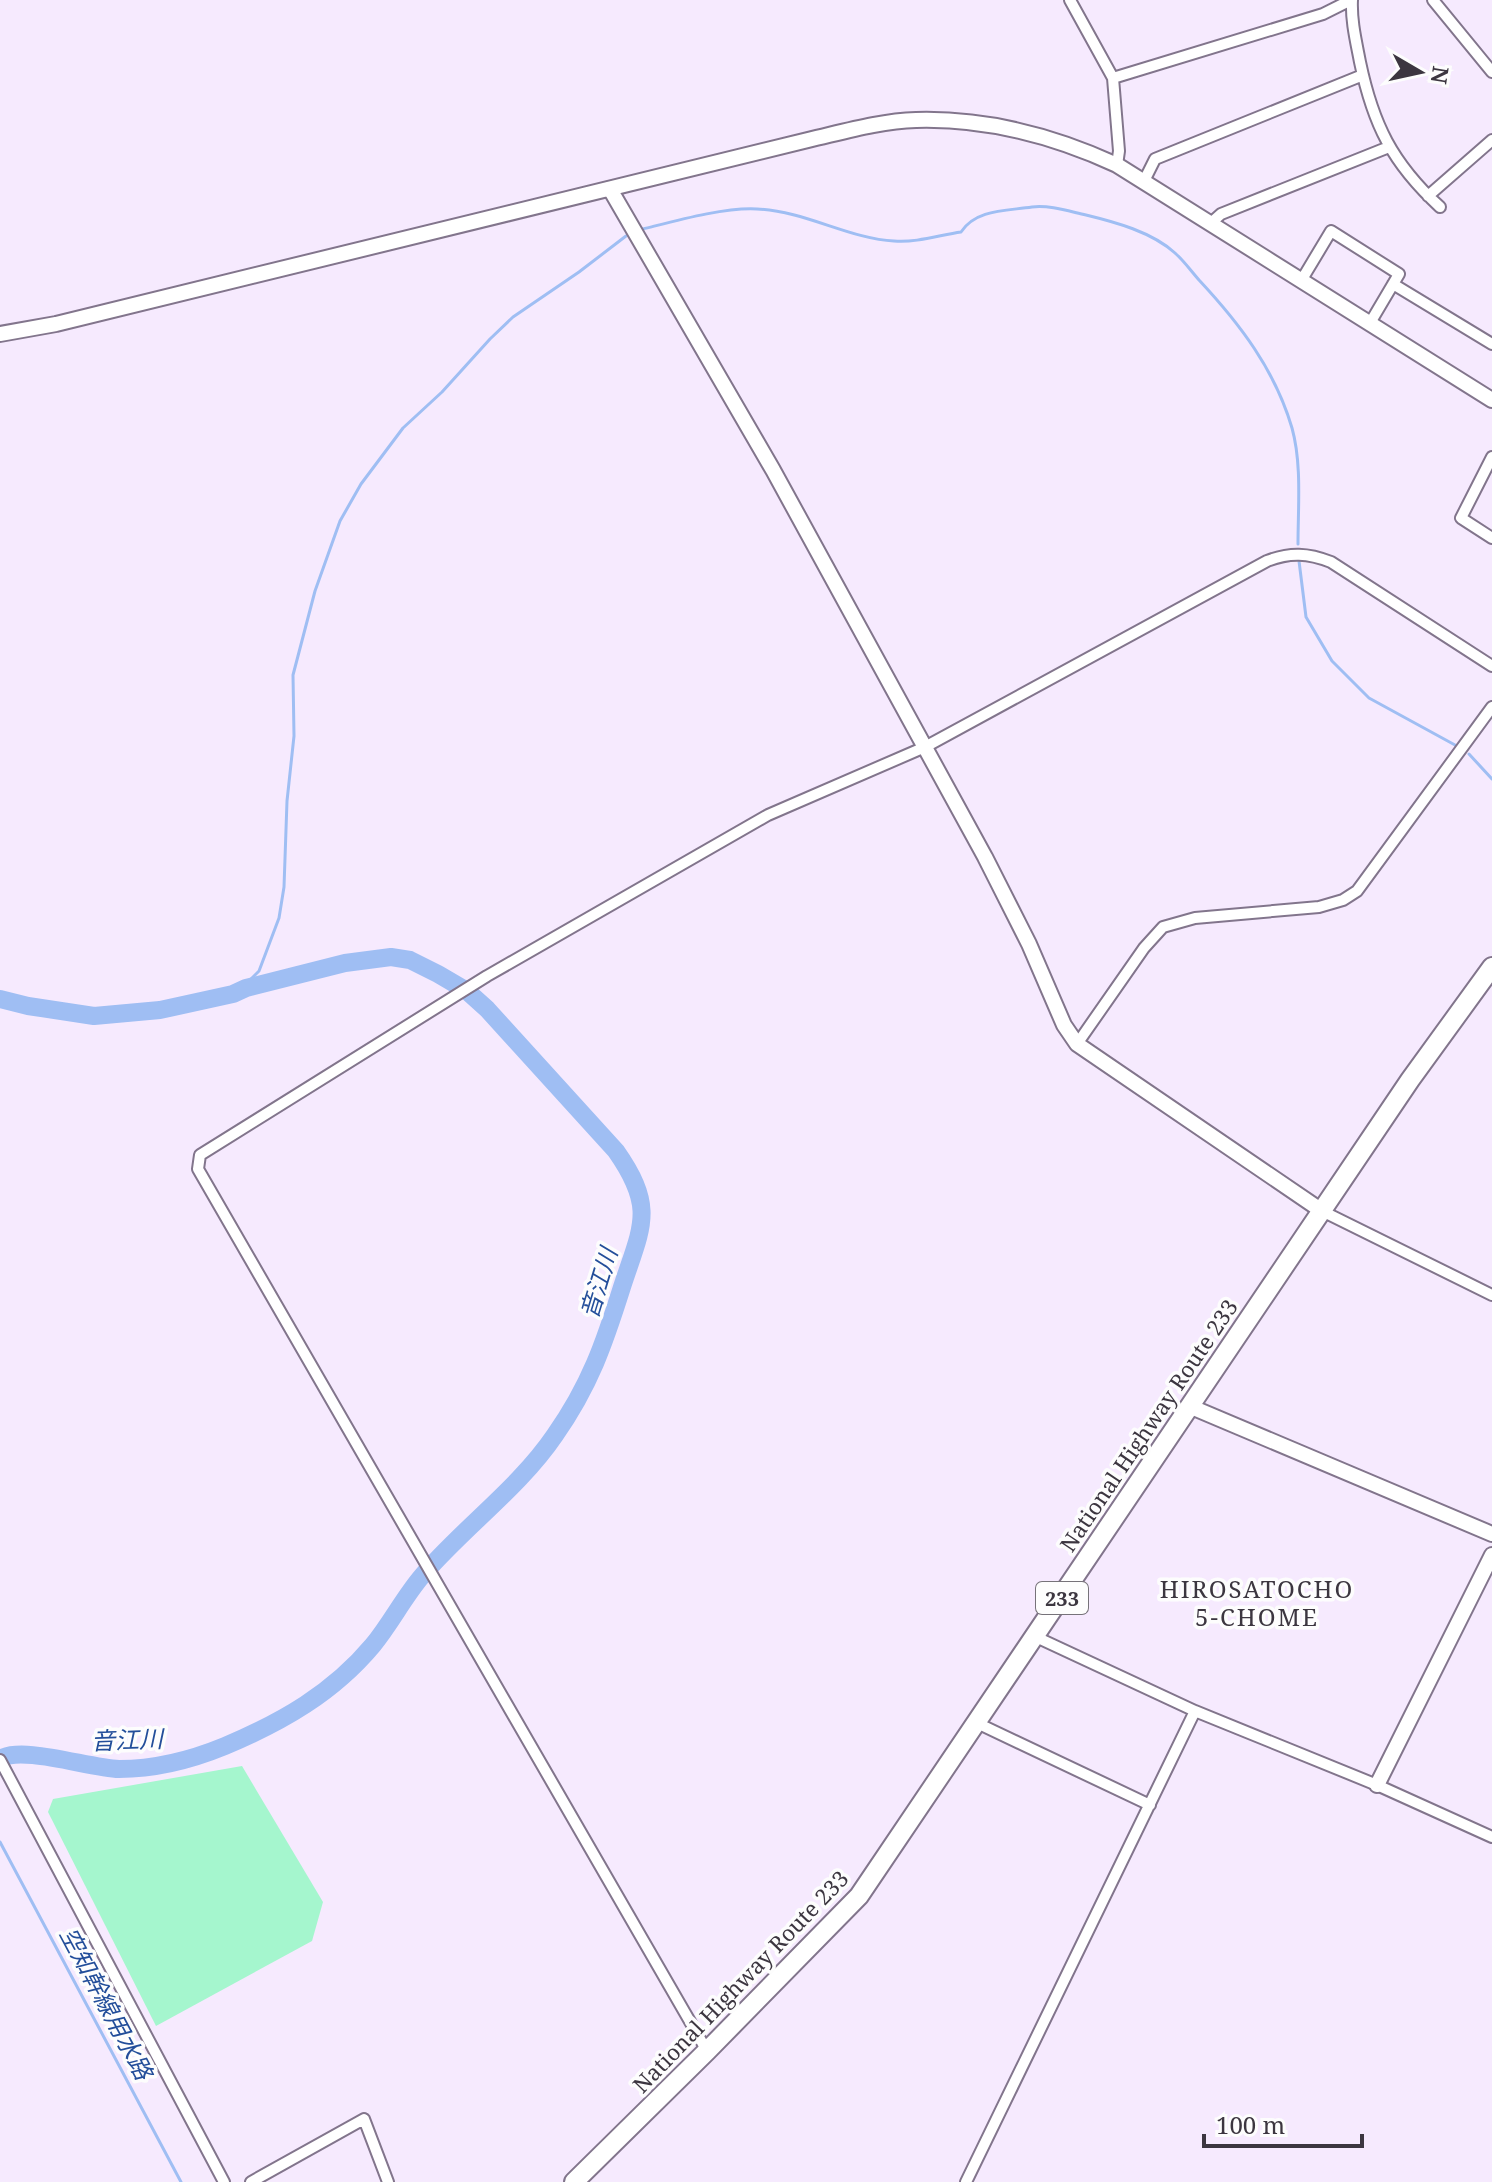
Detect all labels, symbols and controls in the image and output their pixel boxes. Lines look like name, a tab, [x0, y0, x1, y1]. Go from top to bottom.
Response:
north arrow	[1380, 32, 1460, 112]
text: N	[1425, 64, 1457, 86]
water label: 音江川	[572, 1241, 625, 1322]
street label: National Highway Route 233	[1052, 1293, 1244, 1557]
district label: HIROSATOCHO 5-CHOME	[1160, 1572, 1354, 1633]
road number: 233	[1036, 1582, 1088, 1614]
water label: 音江川	[90, 1721, 167, 1757]
street label: National Highway Route 233	[626, 1863, 854, 2099]
water label: 空知幹線用水路	[53, 1921, 162, 2087]
scale bar	[1204, 2098, 1362, 2148]
text: 100 m	[1216, 2108, 1285, 2141]

